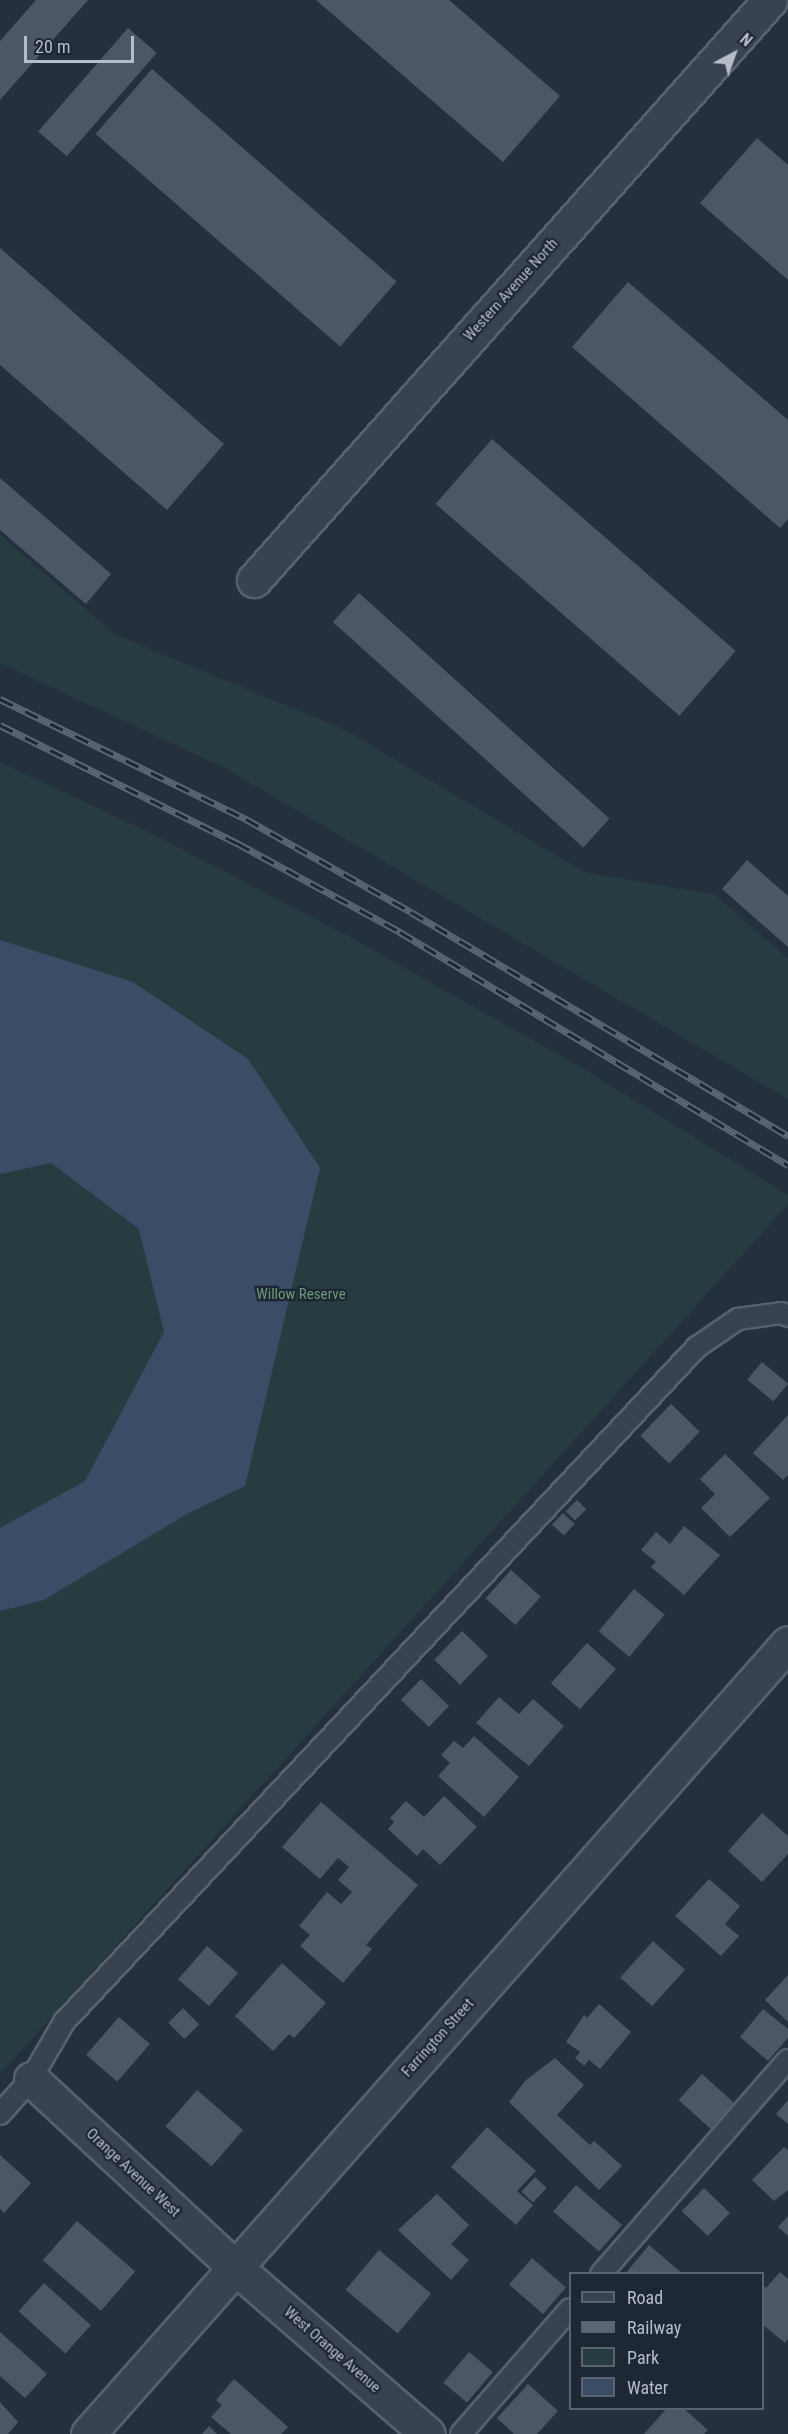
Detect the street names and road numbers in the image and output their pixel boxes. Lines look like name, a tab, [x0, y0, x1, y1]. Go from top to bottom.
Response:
street label: Western Avenue North	[460, 235, 562, 345]
street label: Farrington Street	[398, 1995, 478, 2081]
street label: Orange Avenue West	[82, 2125, 184, 2221]
street label: West Orange Avenue	[280, 2303, 384, 2397]

